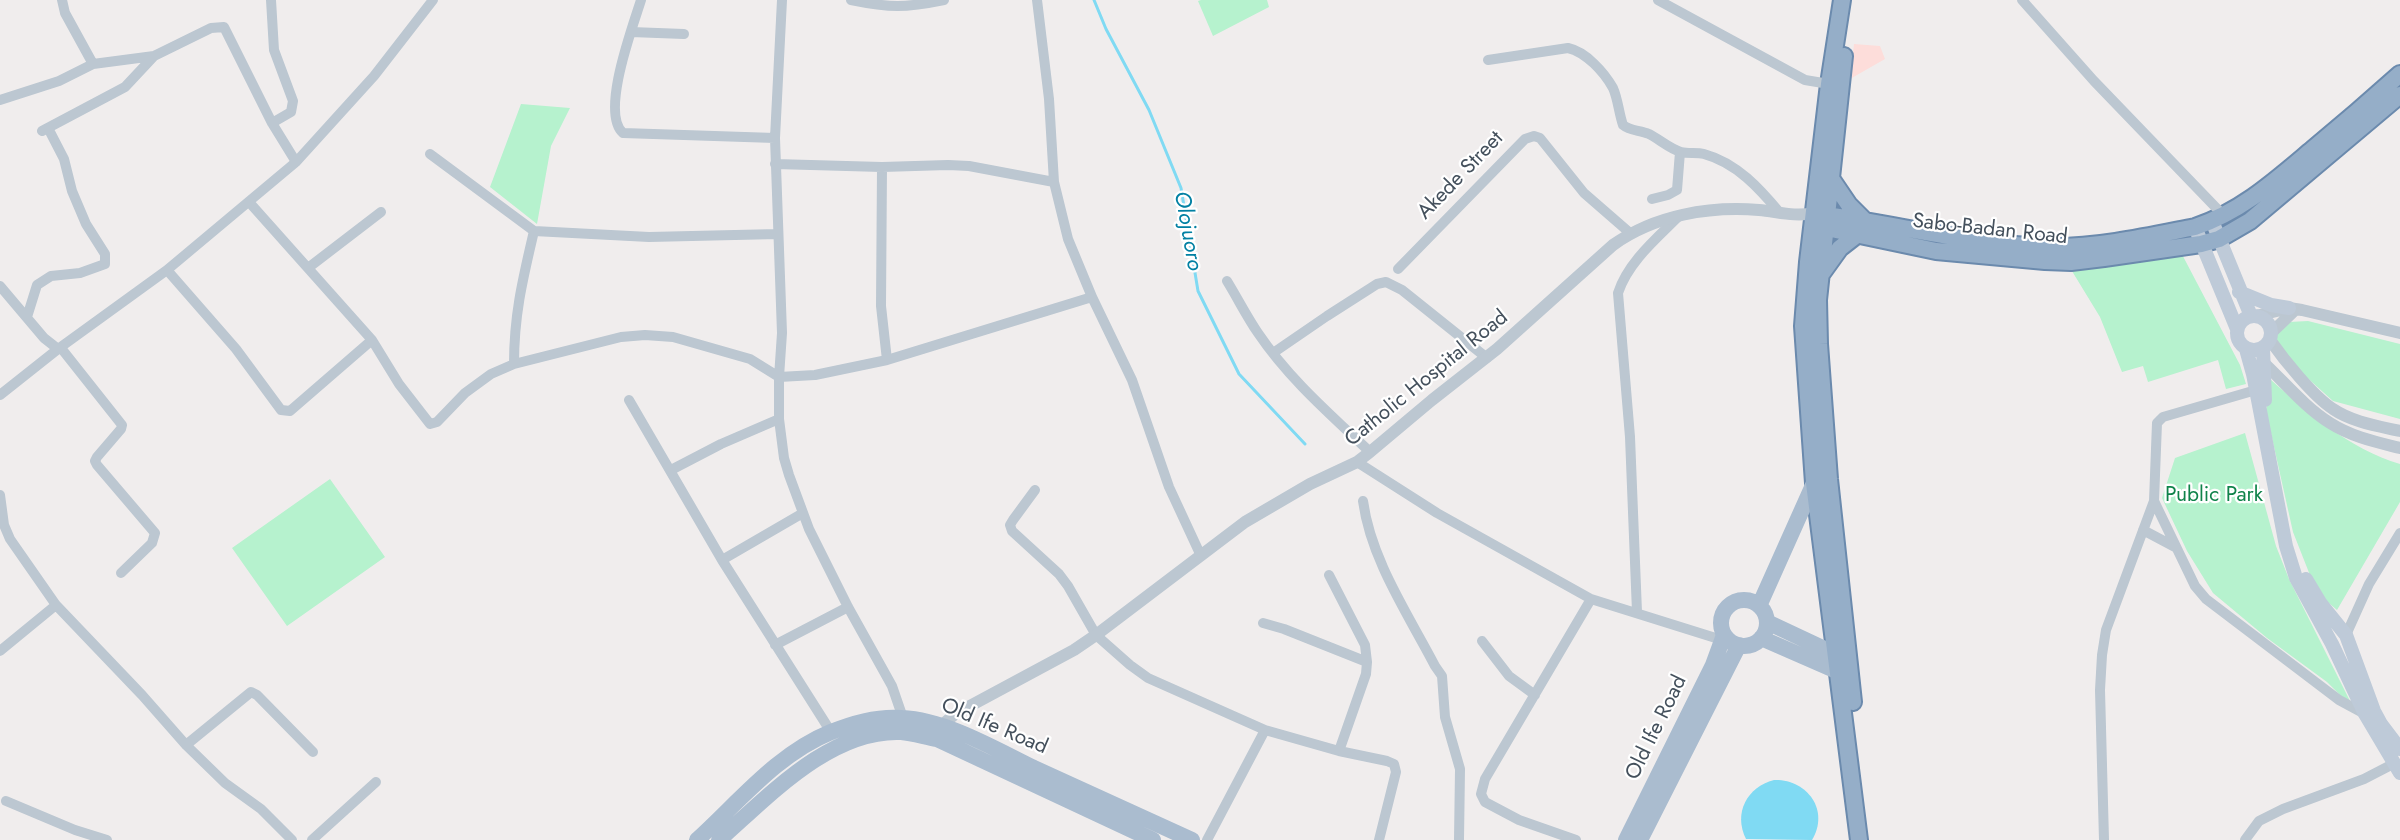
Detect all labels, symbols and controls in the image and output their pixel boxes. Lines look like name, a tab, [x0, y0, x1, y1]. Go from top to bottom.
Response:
street label: Akede Street	[1413, 127, 1509, 225]
water label: Olojuoro	[1167, 189, 1207, 273]
street label: Sabo-Badan Road	[1911, 209, 2069, 251]
street label: Catholic Hospital Road	[1340, 305, 1514, 453]
park label: Public Park	[2165, 483, 2263, 509]
street label: Old Ife Road	[1621, 672, 1693, 784]
street label: Old Ife Road	[937, 693, 1051, 761]

